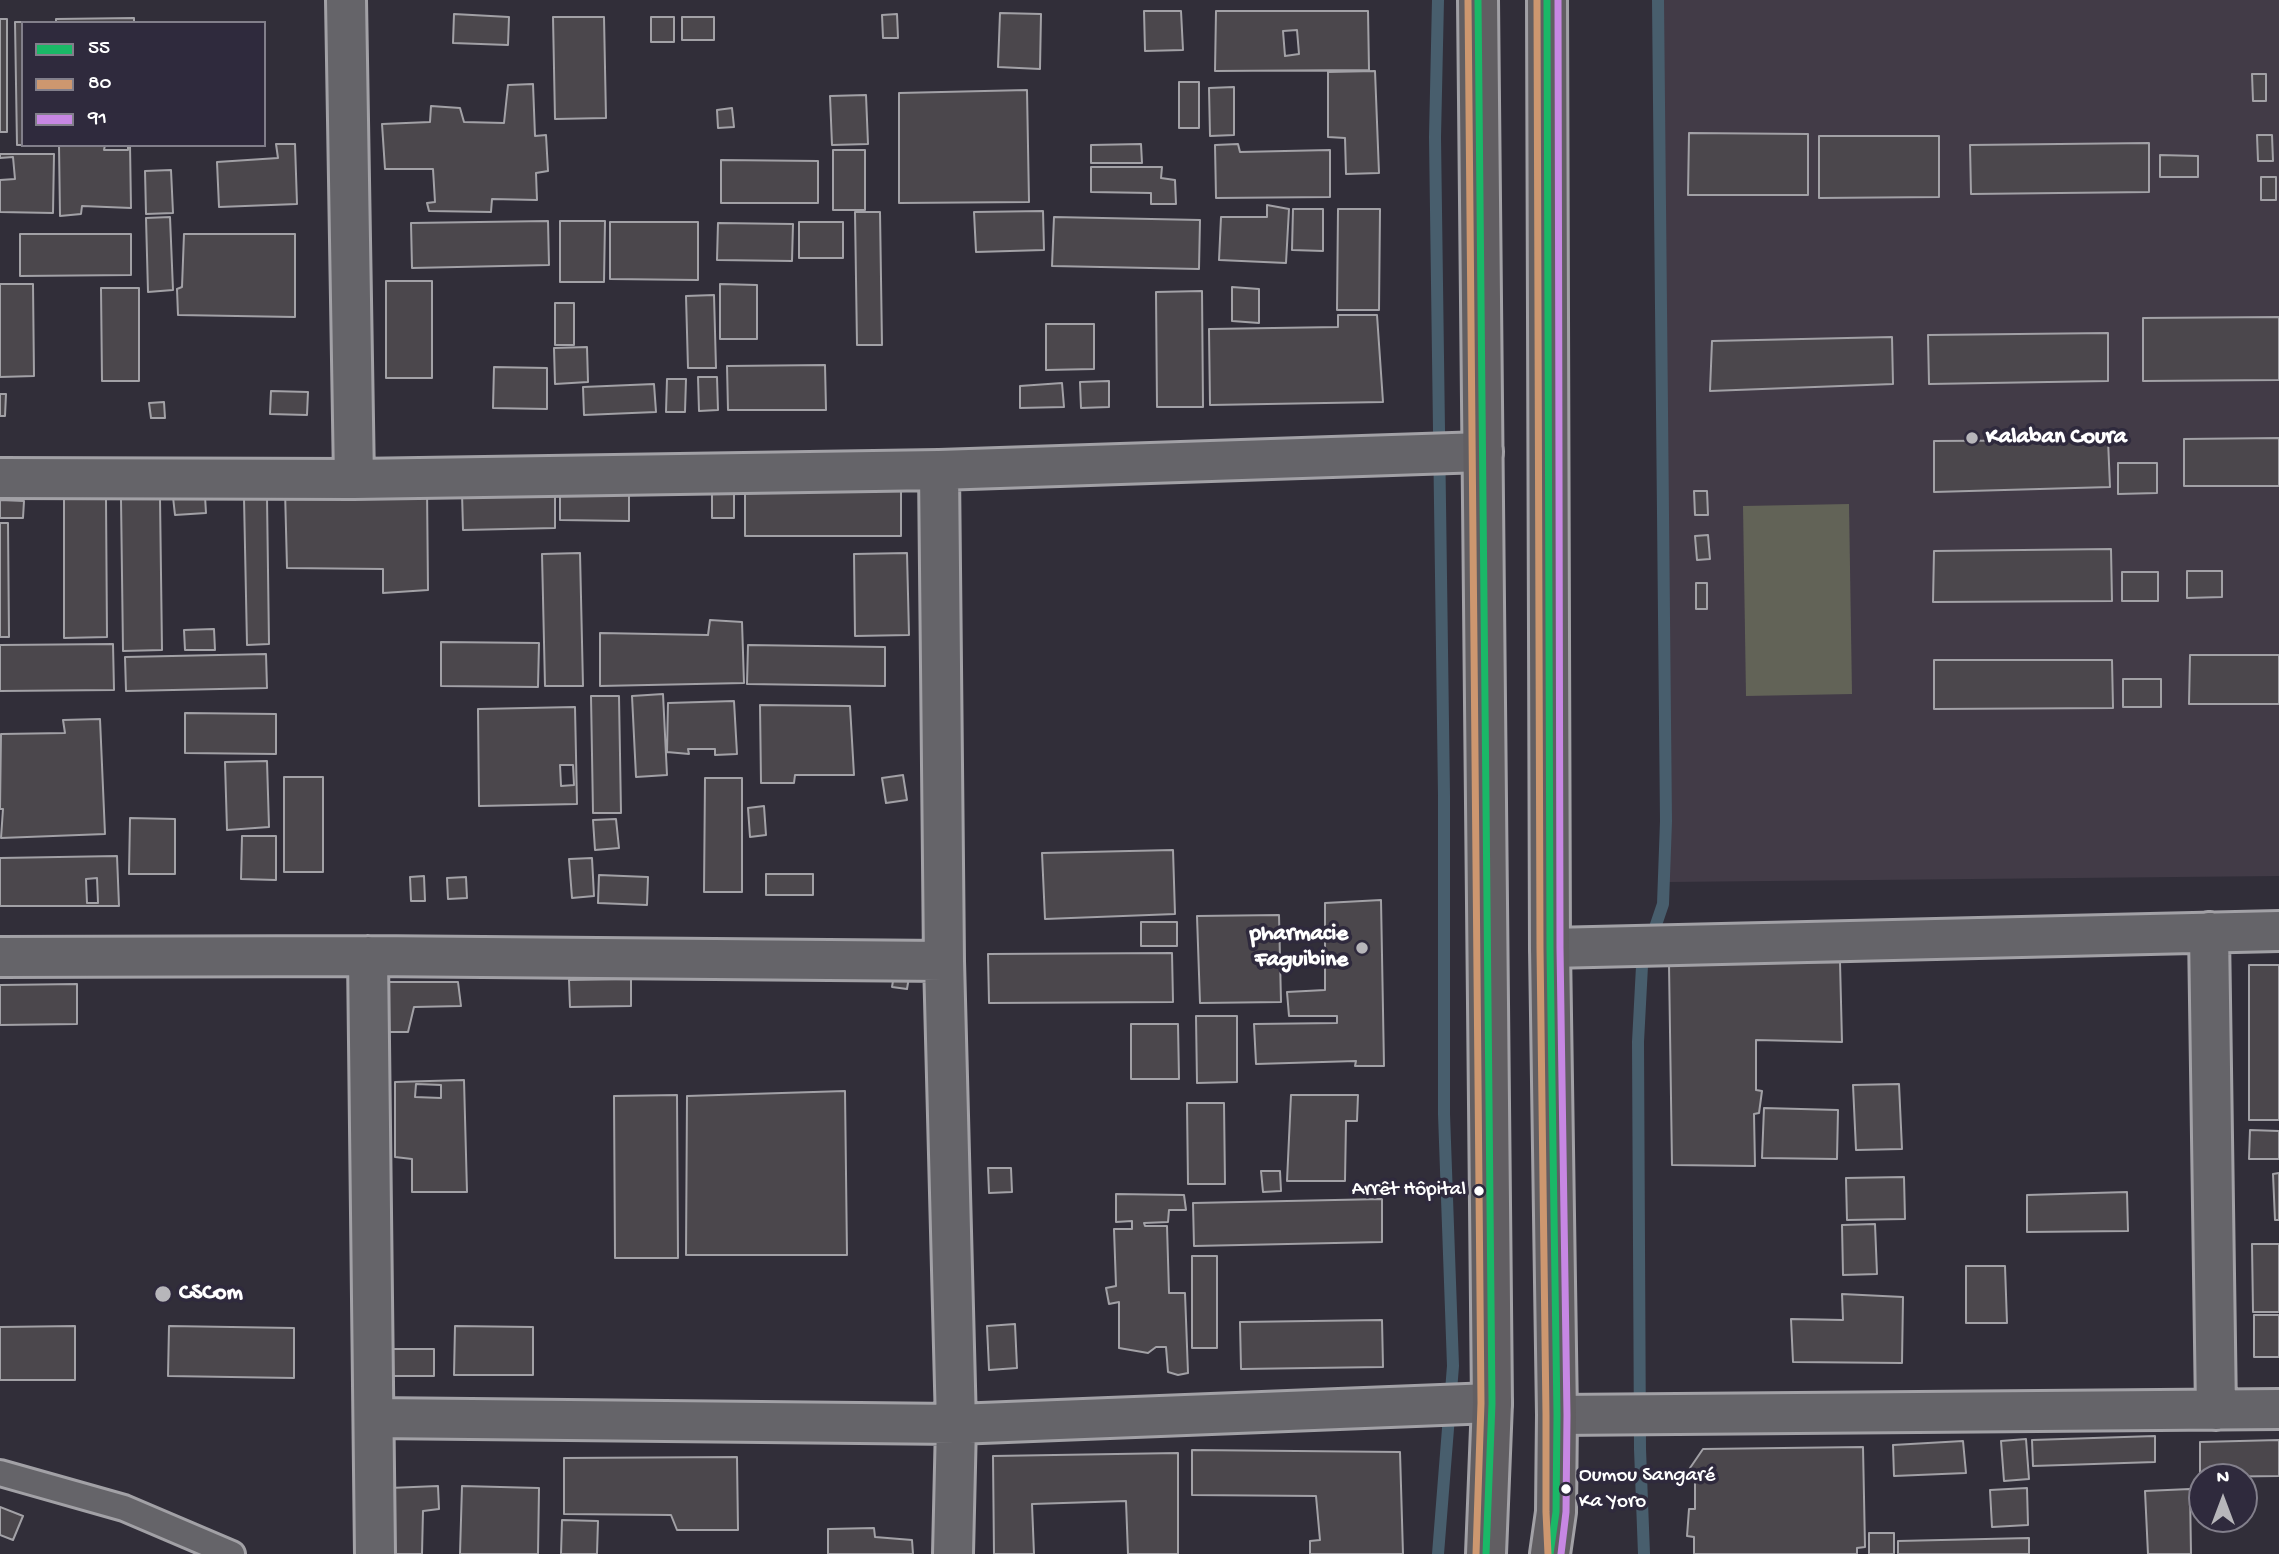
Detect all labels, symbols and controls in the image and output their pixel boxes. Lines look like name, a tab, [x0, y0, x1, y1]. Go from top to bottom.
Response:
legend	[21, 21, 266, 147]
text: 55	[88, 37, 110, 62]
text: 80	[88, 72, 111, 97]
text: 91	[88, 107, 107, 132]
place label: Kalaban Coura	[1986, 424, 2127, 452]
marker: Kalaban Coura	[1964, 430, 1980, 446]
place label: pharmacie Faguibine	[1250, 921, 1348, 975]
marker: pharmacie Faguibine	[1354, 940, 1370, 956]
place label: Arrêt Hôpital	[1352, 1178, 1466, 1204]
marker: Arrêt Hôpital	[1472, 1184, 1486, 1198]
place label: CSCom	[179, 1280, 243, 1308]
marker: CSCom	[153, 1284, 173, 1304]
north arrow	[2188, 1463, 2258, 1533]
place label: Oumou Sangaré Ka Yoro	[1579, 1464, 1715, 1514]
text: N	[2217, 1467, 2229, 1490]
marker: Oumou Sangaré Ka Yoro	[1559, 1482, 1573, 1496]

